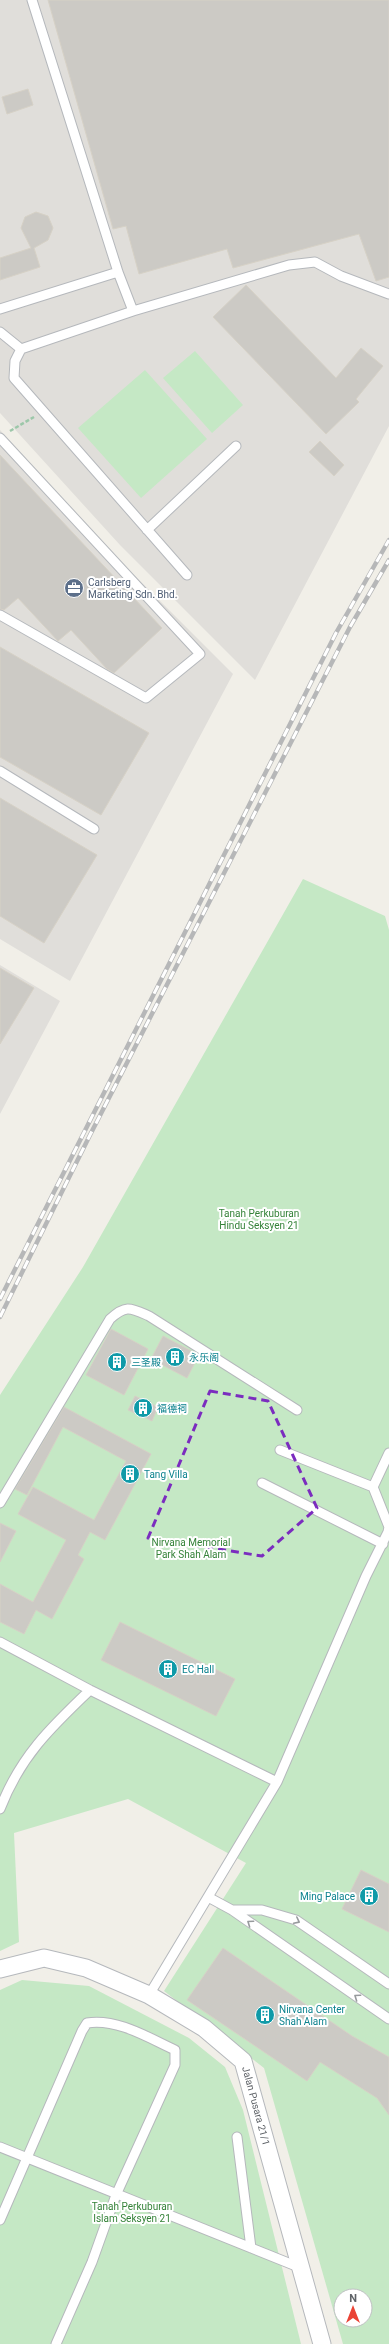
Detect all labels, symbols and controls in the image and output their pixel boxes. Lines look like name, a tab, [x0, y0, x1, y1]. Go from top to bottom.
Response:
office icon: Carlsberg Marketing Sdn. Bhd.	[63, 577, 85, 599]
place label: Carlsberg Marketing Sdn. Bhd.	[88, 577, 177, 600]
park label: Tanah Perkuburan Hindu Seksyen 21	[219, 1208, 299, 1231]
building icon: 永乐阁	[164, 1346, 186, 1368]
building icon: 三圣殿	[106, 1351, 128, 1373]
place label: 永乐阁	[189, 1352, 219, 1363]
place label: 三圣殿	[131, 1357, 161, 1368]
building icon: 福德祠	[132, 1397, 154, 1419]
place label: 福德祠	[157, 1403, 187, 1414]
building icon: Tang Villa	[119, 1463, 141, 1485]
place label: Tang Villa	[144, 1469, 188, 1480]
park label: Nirvana Memorial Park Shah Alam	[152, 1537, 230, 1560]
building icon: EC Hall	[157, 1658, 179, 1680]
place label: EC Hall	[182, 1664, 214, 1675]
building icon: Ming Palace	[358, 1885, 380, 1907]
place label: Ming Palace	[300, 1891, 355, 1902]
one-way arrow	[293, 1916, 300, 1924]
one-way arrow	[248, 1921, 255, 1928]
one-way arrow	[354, 1994, 361, 2002]
building icon: Nirvana Center Shah Alam	[254, 2004, 276, 2026]
place label: Nirvana Center Shah Alam	[279, 2004, 346, 2027]
street label: Jalan Pusara 21/1	[240, 2065, 272, 2147]
park label: Tanah Perkuburan Islam Seksyen 21	[92, 2201, 172, 2224]
north arrow	[333, 2288, 373, 2328]
text: N	[349, 2292, 357, 2305]

